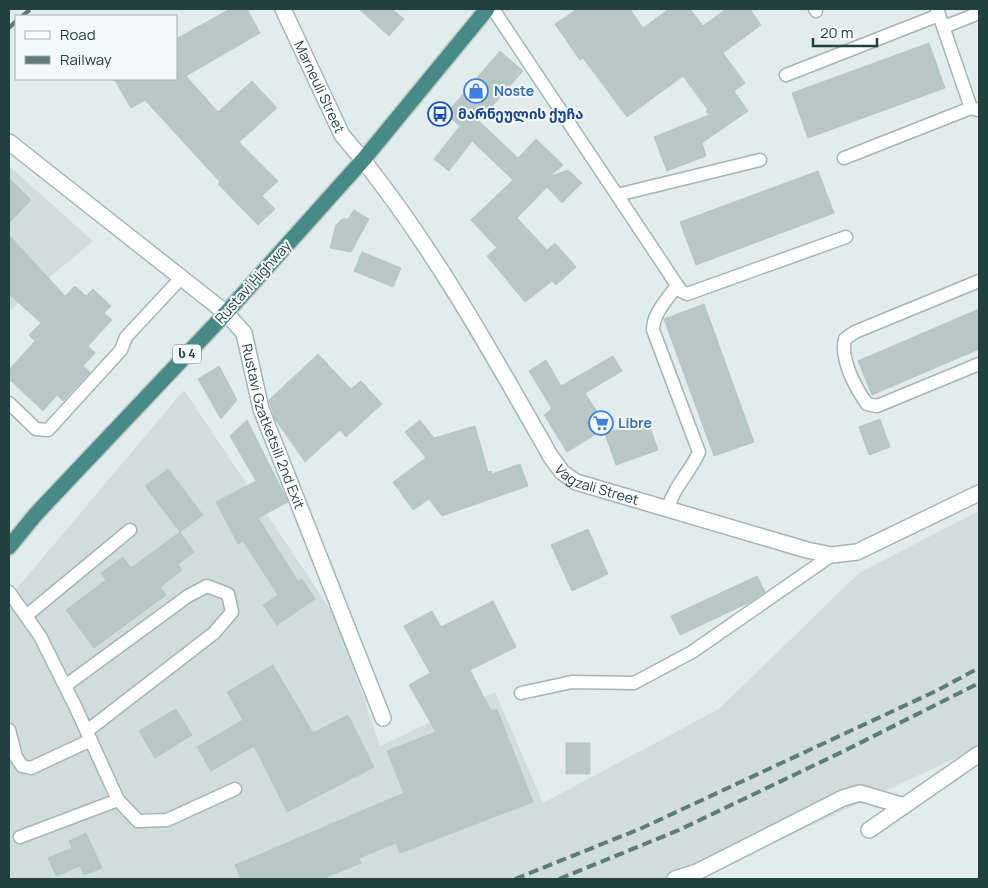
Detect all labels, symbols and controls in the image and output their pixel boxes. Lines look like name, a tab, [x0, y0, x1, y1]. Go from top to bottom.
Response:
legend	[15, 15, 178, 80]
scale bar	[813, 15, 877, 47]
text: 20 m	[820, 22, 853, 43]
text: Road	[60, 24, 96, 45]
street label: Marneuli Street	[290, 37, 350, 136]
text: Railway	[60, 49, 112, 70]
shop icon: Noste	[463, 78, 489, 104]
place label: Noste	[494, 81, 534, 100]
bus stop icon: მარნეულის ქუჩა	[427, 101, 453, 127]
place label: მარნეულის ქუჩა	[458, 104, 583, 123]
street label: Rustavi Highway	[210, 236, 295, 327]
street label: Rustavi Gzatketsili 2nd Exit	[238, 342, 310, 512]
road number: ს 4	[173, 344, 201, 364]
supermarket icon: Libre	[588, 410, 614, 436]
place label: Libre	[618, 413, 652, 432]
street label: Vagzali Street	[551, 460, 641, 509]

